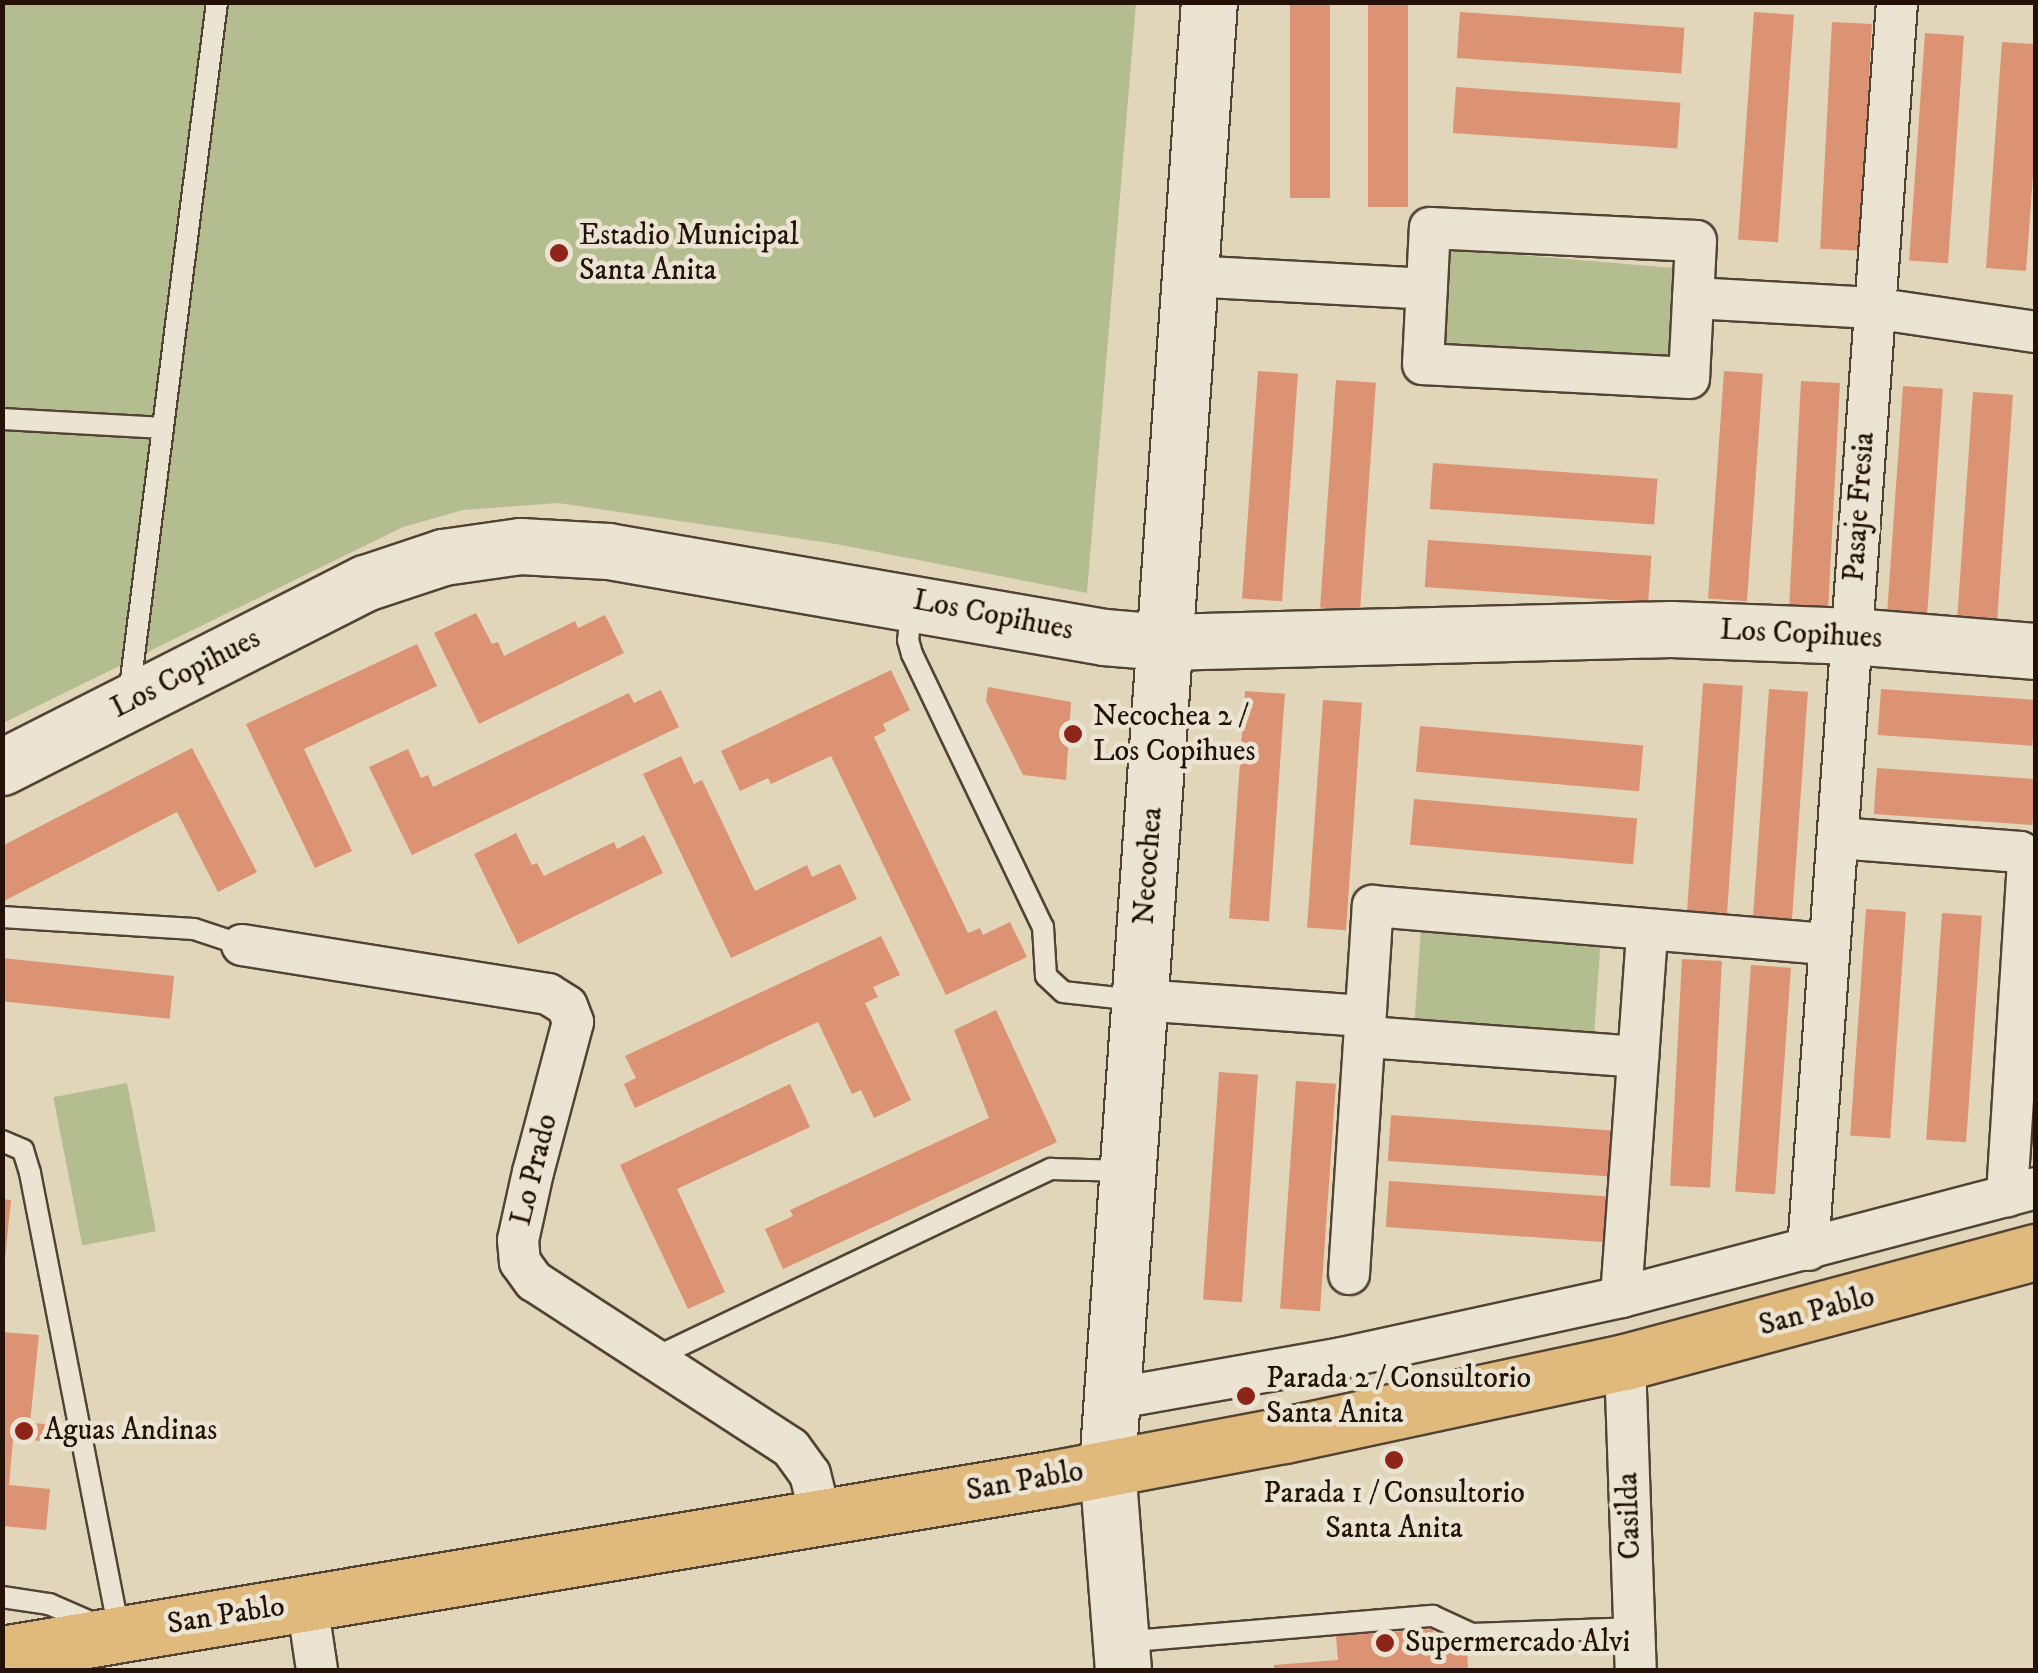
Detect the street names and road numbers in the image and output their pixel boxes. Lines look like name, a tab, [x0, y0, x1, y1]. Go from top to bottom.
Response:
street label: Pasaje Fresia	[1837, 431, 1883, 583]
street label: Los Copihues	[910, 583, 1076, 649]
street label: Los Copihues	[1719, 613, 1883, 657]
street label: Los Copihues	[105, 621, 267, 727]
street label: Necochea	[1127, 806, 1171, 926]
street label: Lo Prado	[504, 1111, 566, 1229]
street label: San Pablo	[1755, 1279, 1879, 1345]
street label: San Pablo	[964, 1454, 1086, 1510]
street label: Casilda	[1610, 1472, 1650, 1560]
street label: San Pablo	[165, 1589, 287, 1643]

